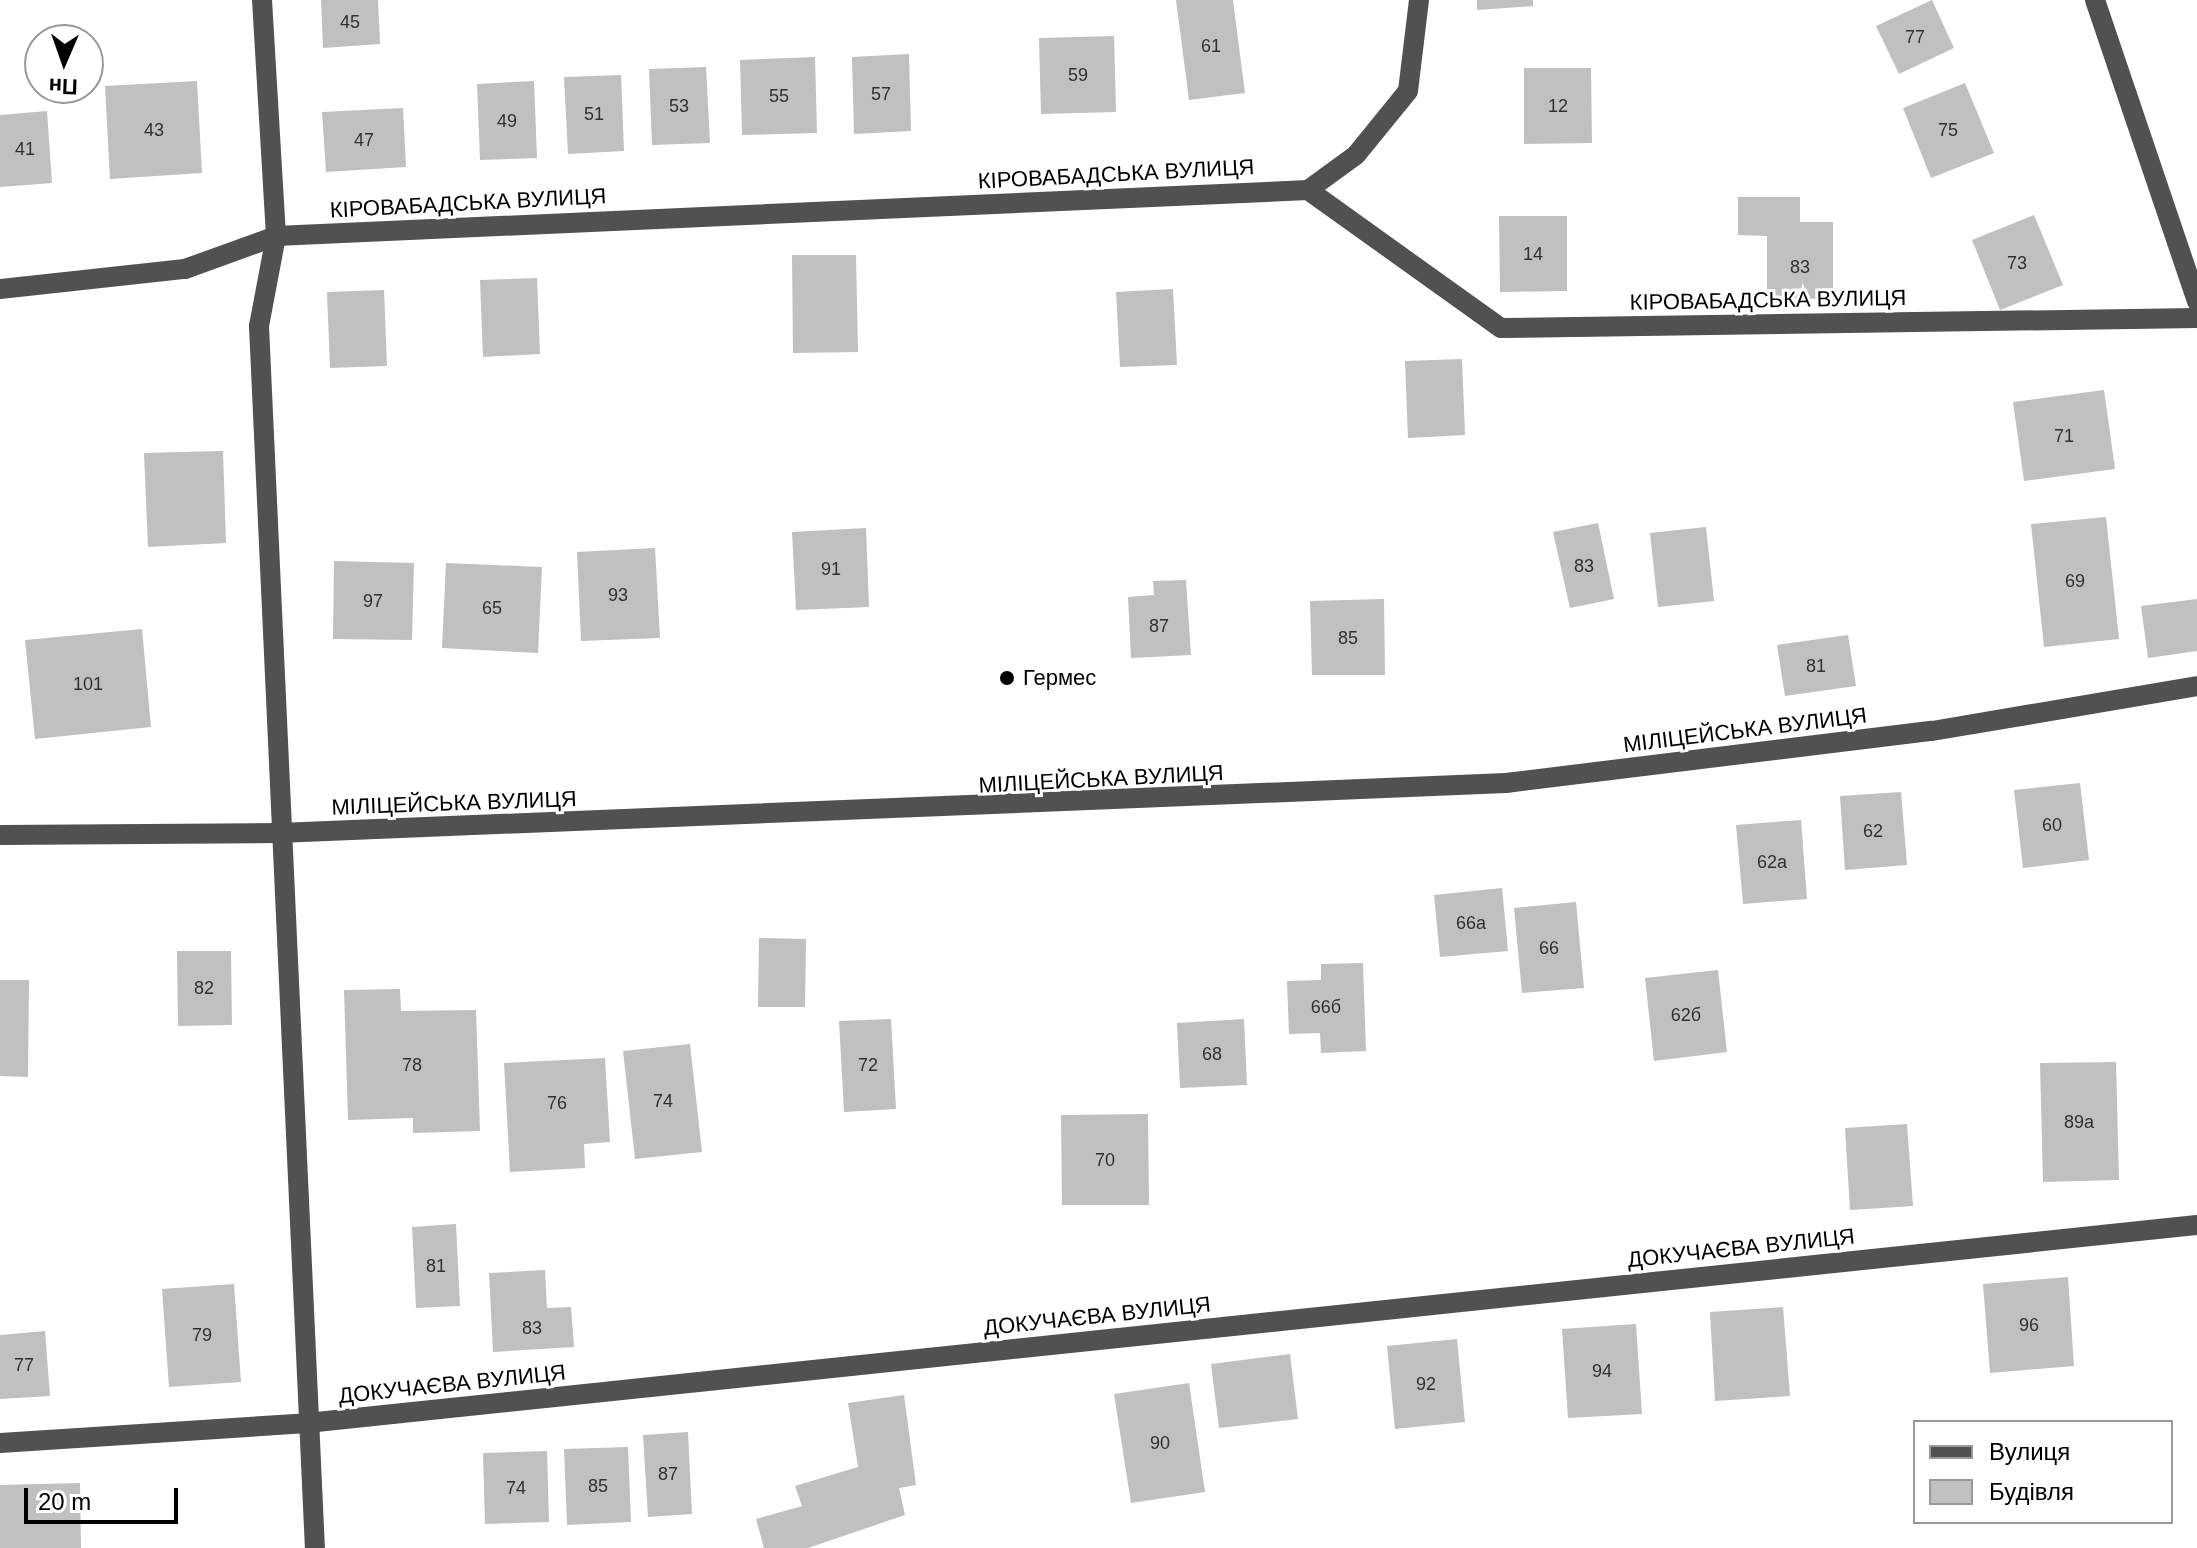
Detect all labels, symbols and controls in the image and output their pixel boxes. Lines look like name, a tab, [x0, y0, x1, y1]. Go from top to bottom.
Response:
house number: 45	[340, 11, 360, 33]
north arrow	[24, 24, 104, 104]
house number: 77	[1905, 26, 1925, 48]
house number: 61	[1201, 35, 1221, 57]
house number: 59	[1068, 64, 1088, 86]
text: Пн	[48, 73, 78, 99]
house number: 57	[871, 83, 891, 105]
house number: 55	[769, 85, 789, 107]
house number: 53	[669, 95, 689, 117]
house number: 12	[1548, 95, 1568, 117]
house number: 51	[584, 103, 604, 125]
house number: 49	[497, 110, 517, 132]
house number: 43	[144, 119, 164, 141]
house number: 75	[1938, 119, 1958, 141]
house number: 47	[354, 129, 374, 151]
house number: 41	[15, 138, 35, 160]
street label: КІРОВАБАДСЬКА ВУЛИЦЯ	[977, 154, 1255, 194]
street label: КІРОВАБАДСЬКА ВУЛИЦЯ	[329, 183, 607, 223]
house number: 14	[1523, 243, 1543, 265]
house number: 73	[2007, 252, 2027, 274]
house number: 83	[1790, 256, 1810, 278]
street label: КІРОВАБАДСЬКА ВУЛИЦЯ	[1629, 284, 1907, 316]
house number: 71	[2054, 425, 2074, 447]
house number: 83	[1574, 555, 1594, 577]
house number: 91	[821, 558, 841, 580]
house number: 69	[2065, 570, 2085, 592]
house number: 93	[608, 584, 628, 606]
house number: 97	[363, 590, 383, 612]
house number: 65	[482, 597, 502, 619]
house number: 87	[1149, 615, 1169, 637]
house number: 85	[1338, 627, 1358, 649]
house number: 81	[1806, 655, 1826, 677]
place label: Гермес	[1023, 665, 1096, 691]
marker: Гермес	[998, 669, 1016, 687]
house number: 101	[73, 673, 103, 695]
street label: МІЛІЦЕЙСЬКА ВУЛИЦЯ	[1622, 702, 1868, 758]
street label: МІЛІЦЕЙСЬКА ВУЛИЦЯ	[978, 759, 1224, 799]
street label: МІЛІЦЕЙСЬКА ВУЛИЦЯ	[331, 786, 577, 820]
house number: 60	[2042, 814, 2062, 836]
house number: 62	[1863, 820, 1883, 842]
house number: 62а	[1757, 851, 1787, 873]
house number: 66а	[1456, 912, 1486, 934]
house number: 66	[1539, 937, 1559, 959]
house number: 82	[194, 977, 214, 999]
house number: 66б	[1311, 996, 1341, 1018]
house number: 62б	[1671, 1004, 1701, 1026]
house number: 68	[1202, 1043, 1222, 1065]
house number: 78	[402, 1054, 422, 1076]
house number: 72	[858, 1054, 878, 1076]
house number: 74	[653, 1090, 673, 1112]
house number: 76	[547, 1092, 567, 1114]
house number: 89а	[2064, 1111, 2094, 1133]
house number: 70	[1095, 1149, 1115, 1171]
street label: ДОКУЧАЄВА ВУЛИЦЯ	[1626, 1223, 1856, 1273]
house number: 81	[426, 1255, 446, 1277]
street label: ДОКУЧАЄВА ВУЛИЦЯ	[982, 1291, 1212, 1341]
house number: 96	[2019, 1314, 2039, 1336]
house number: 83	[522, 1317, 542, 1339]
house number: 79	[192, 1324, 212, 1346]
house number: 77	[14, 1354, 34, 1376]
street label: ДОКУЧАЄВА ВУЛИЦЯ	[337, 1359, 567, 1409]
house number: 94	[1592, 1360, 1612, 1382]
house number: 92	[1416, 1373, 1436, 1395]
legend	[1913, 1420, 2173, 1524]
house number: 90	[1150, 1432, 1170, 1454]
text: Вулиця	[1989, 1438, 2070, 1465]
house number: 87	[658, 1463, 678, 1485]
scale bar	[28, 1472, 182, 1522]
house number: 85	[588, 1475, 608, 1497]
house number: 74	[506, 1477, 526, 1499]
text: Будівля	[1989, 1478, 2074, 1505]
text: 20 m	[38, 1488, 91, 1515]

